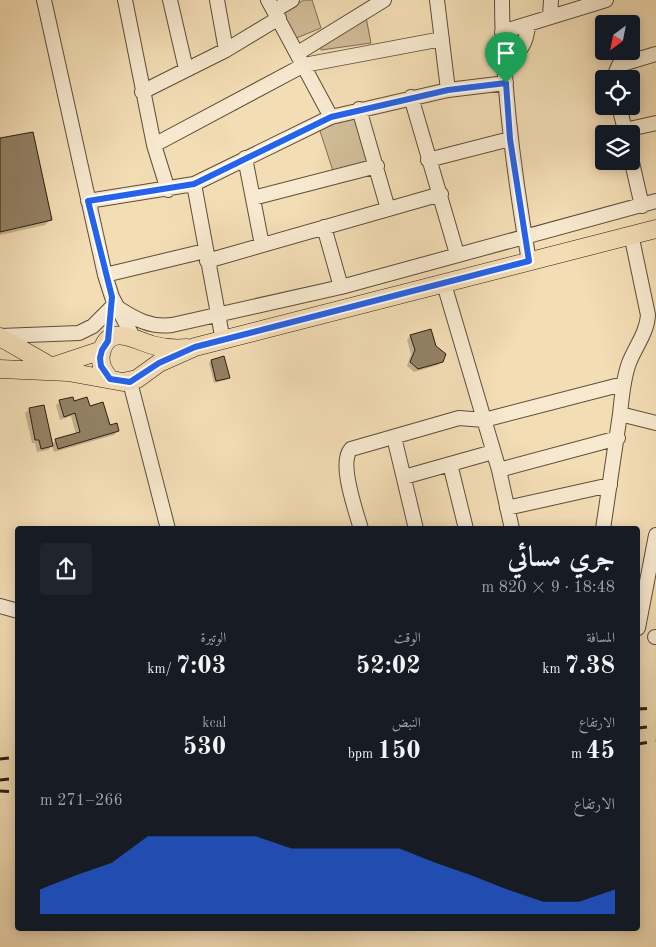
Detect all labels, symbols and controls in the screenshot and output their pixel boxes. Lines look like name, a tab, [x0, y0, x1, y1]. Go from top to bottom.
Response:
north arrow	[595, 15, 640, 60]
map controls	[595, 15, 640, 170]
pin	[485, 32, 527, 83]
icon: arrive	[492, 39, 520, 67]
button: locate	[595, 70, 640, 115]
button: layers	[595, 125, 640, 170]
button: share	[40, 543, 92, 595]
text: جري مسائي	[507, 545, 615, 573]
text: 18:48 · 9 × 820 m	[482, 580, 615, 596]
text: الوتيرة	[201, 631, 226, 645]
text: الوقت	[394, 631, 421, 645]
text: المسافة	[586, 631, 615, 645]
text: 7:03	[176, 654, 226, 679]
text: 52:02	[356, 654, 421, 679]
text: 7.38	[564, 654, 615, 679]
text: /km	[147, 662, 176, 676]
text: km	[542, 662, 564, 676]
text: kcal	[202, 716, 226, 730]
text: النبض	[392, 716, 421, 730]
text: الارتفاع	[579, 716, 615, 730]
text: 530	[183, 735, 226, 760]
text: 150	[377, 739, 421, 764]
text: 45	[586, 739, 615, 764]
text: bpm	[348, 747, 377, 761]
text: m	[571, 747, 586, 761]
text: 266–271 m	[40, 793, 123, 809]
text: الارتفاع	[573, 797, 615, 813]

